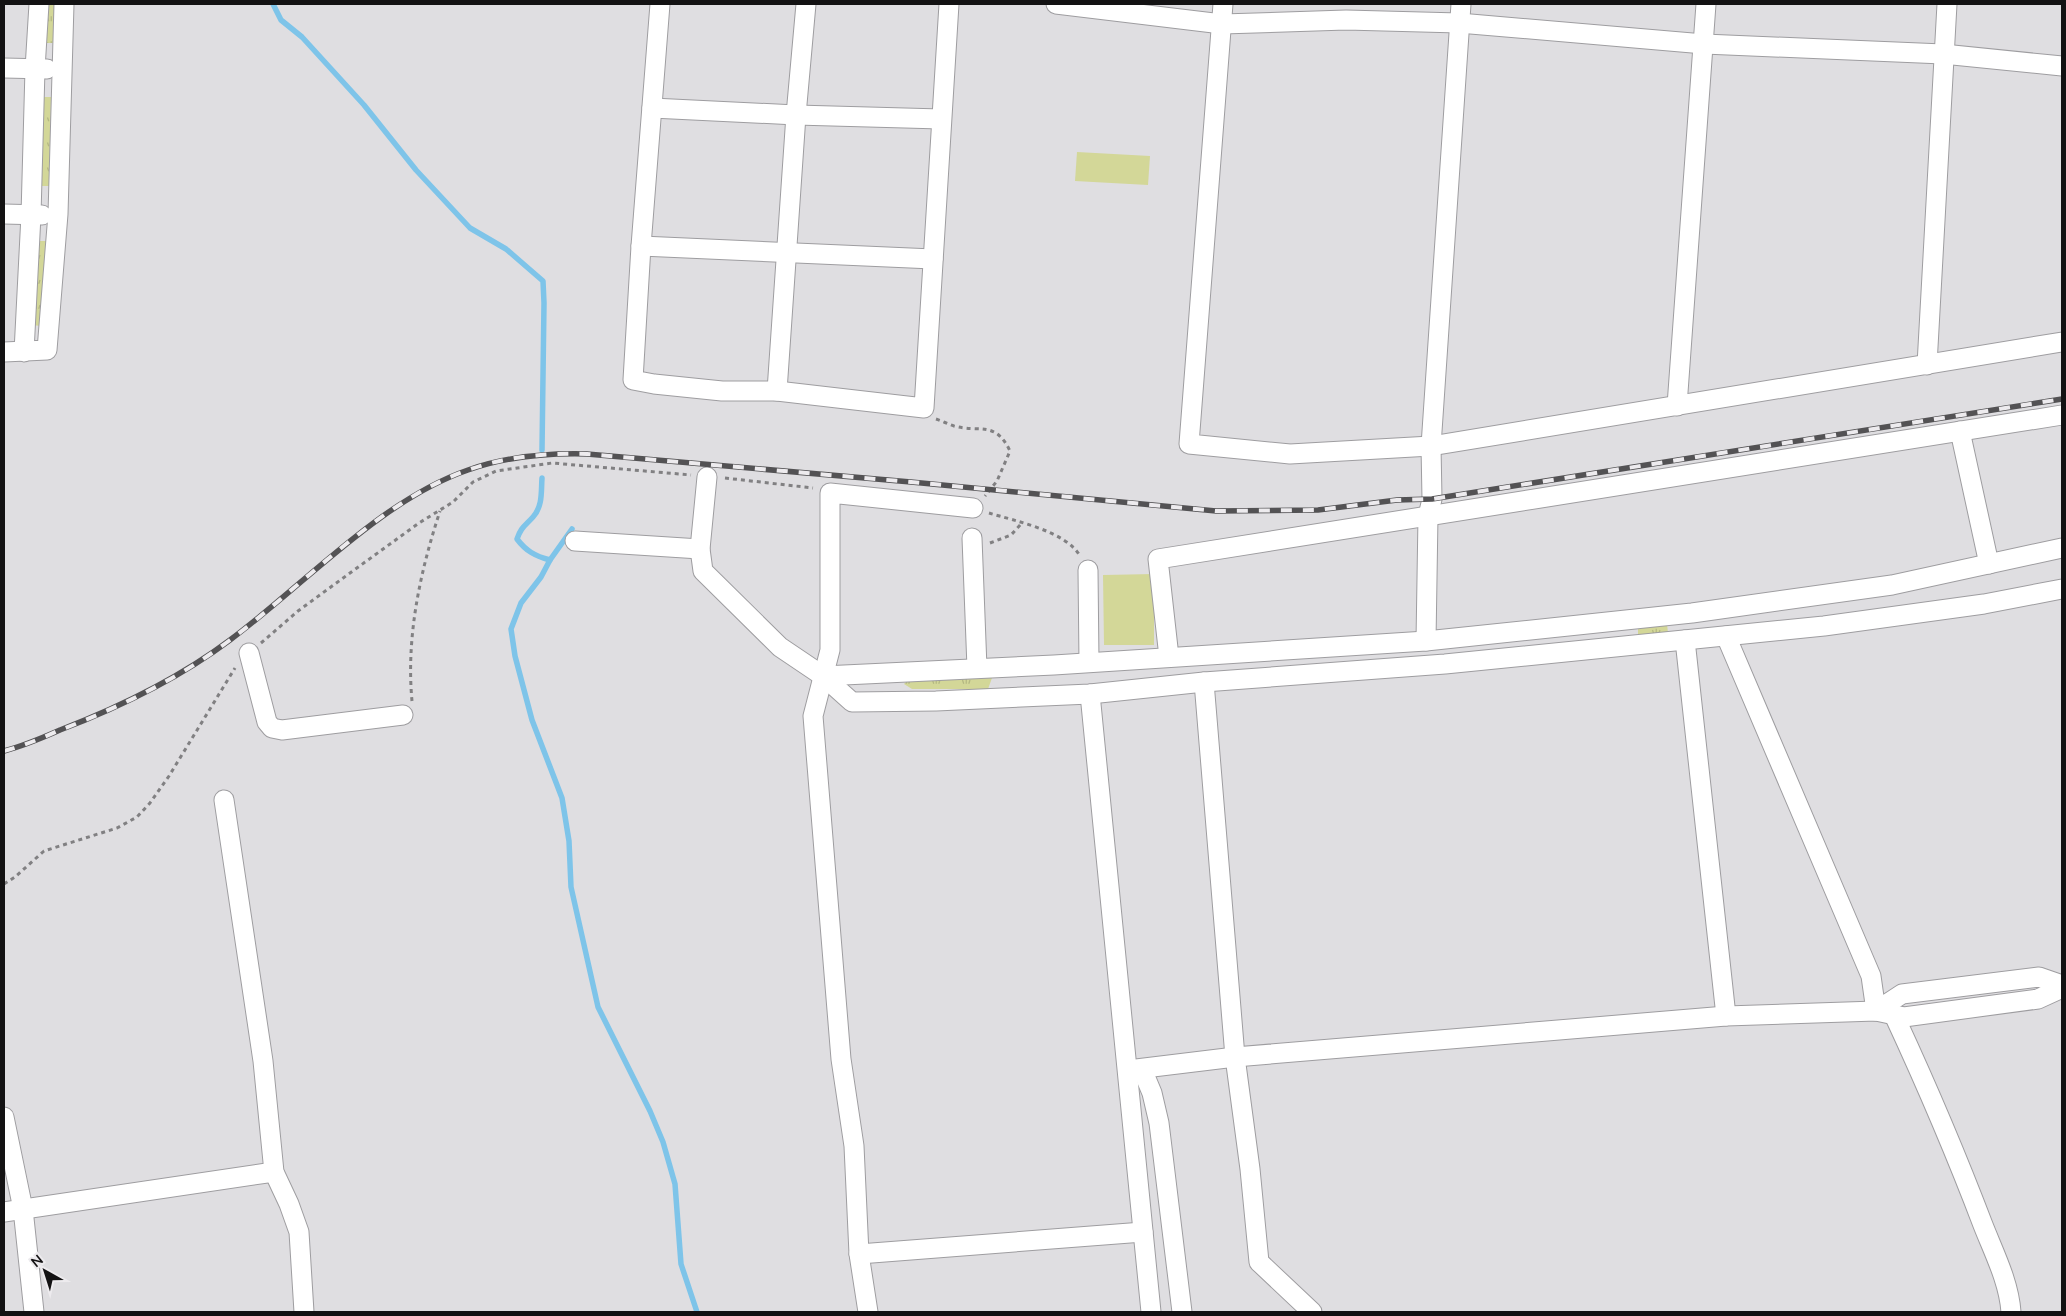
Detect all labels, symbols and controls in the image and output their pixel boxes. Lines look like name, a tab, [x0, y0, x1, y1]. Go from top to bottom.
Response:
north arrow	[20, 1246, 70, 1296]
text: N	[27, 1251, 47, 1272]

